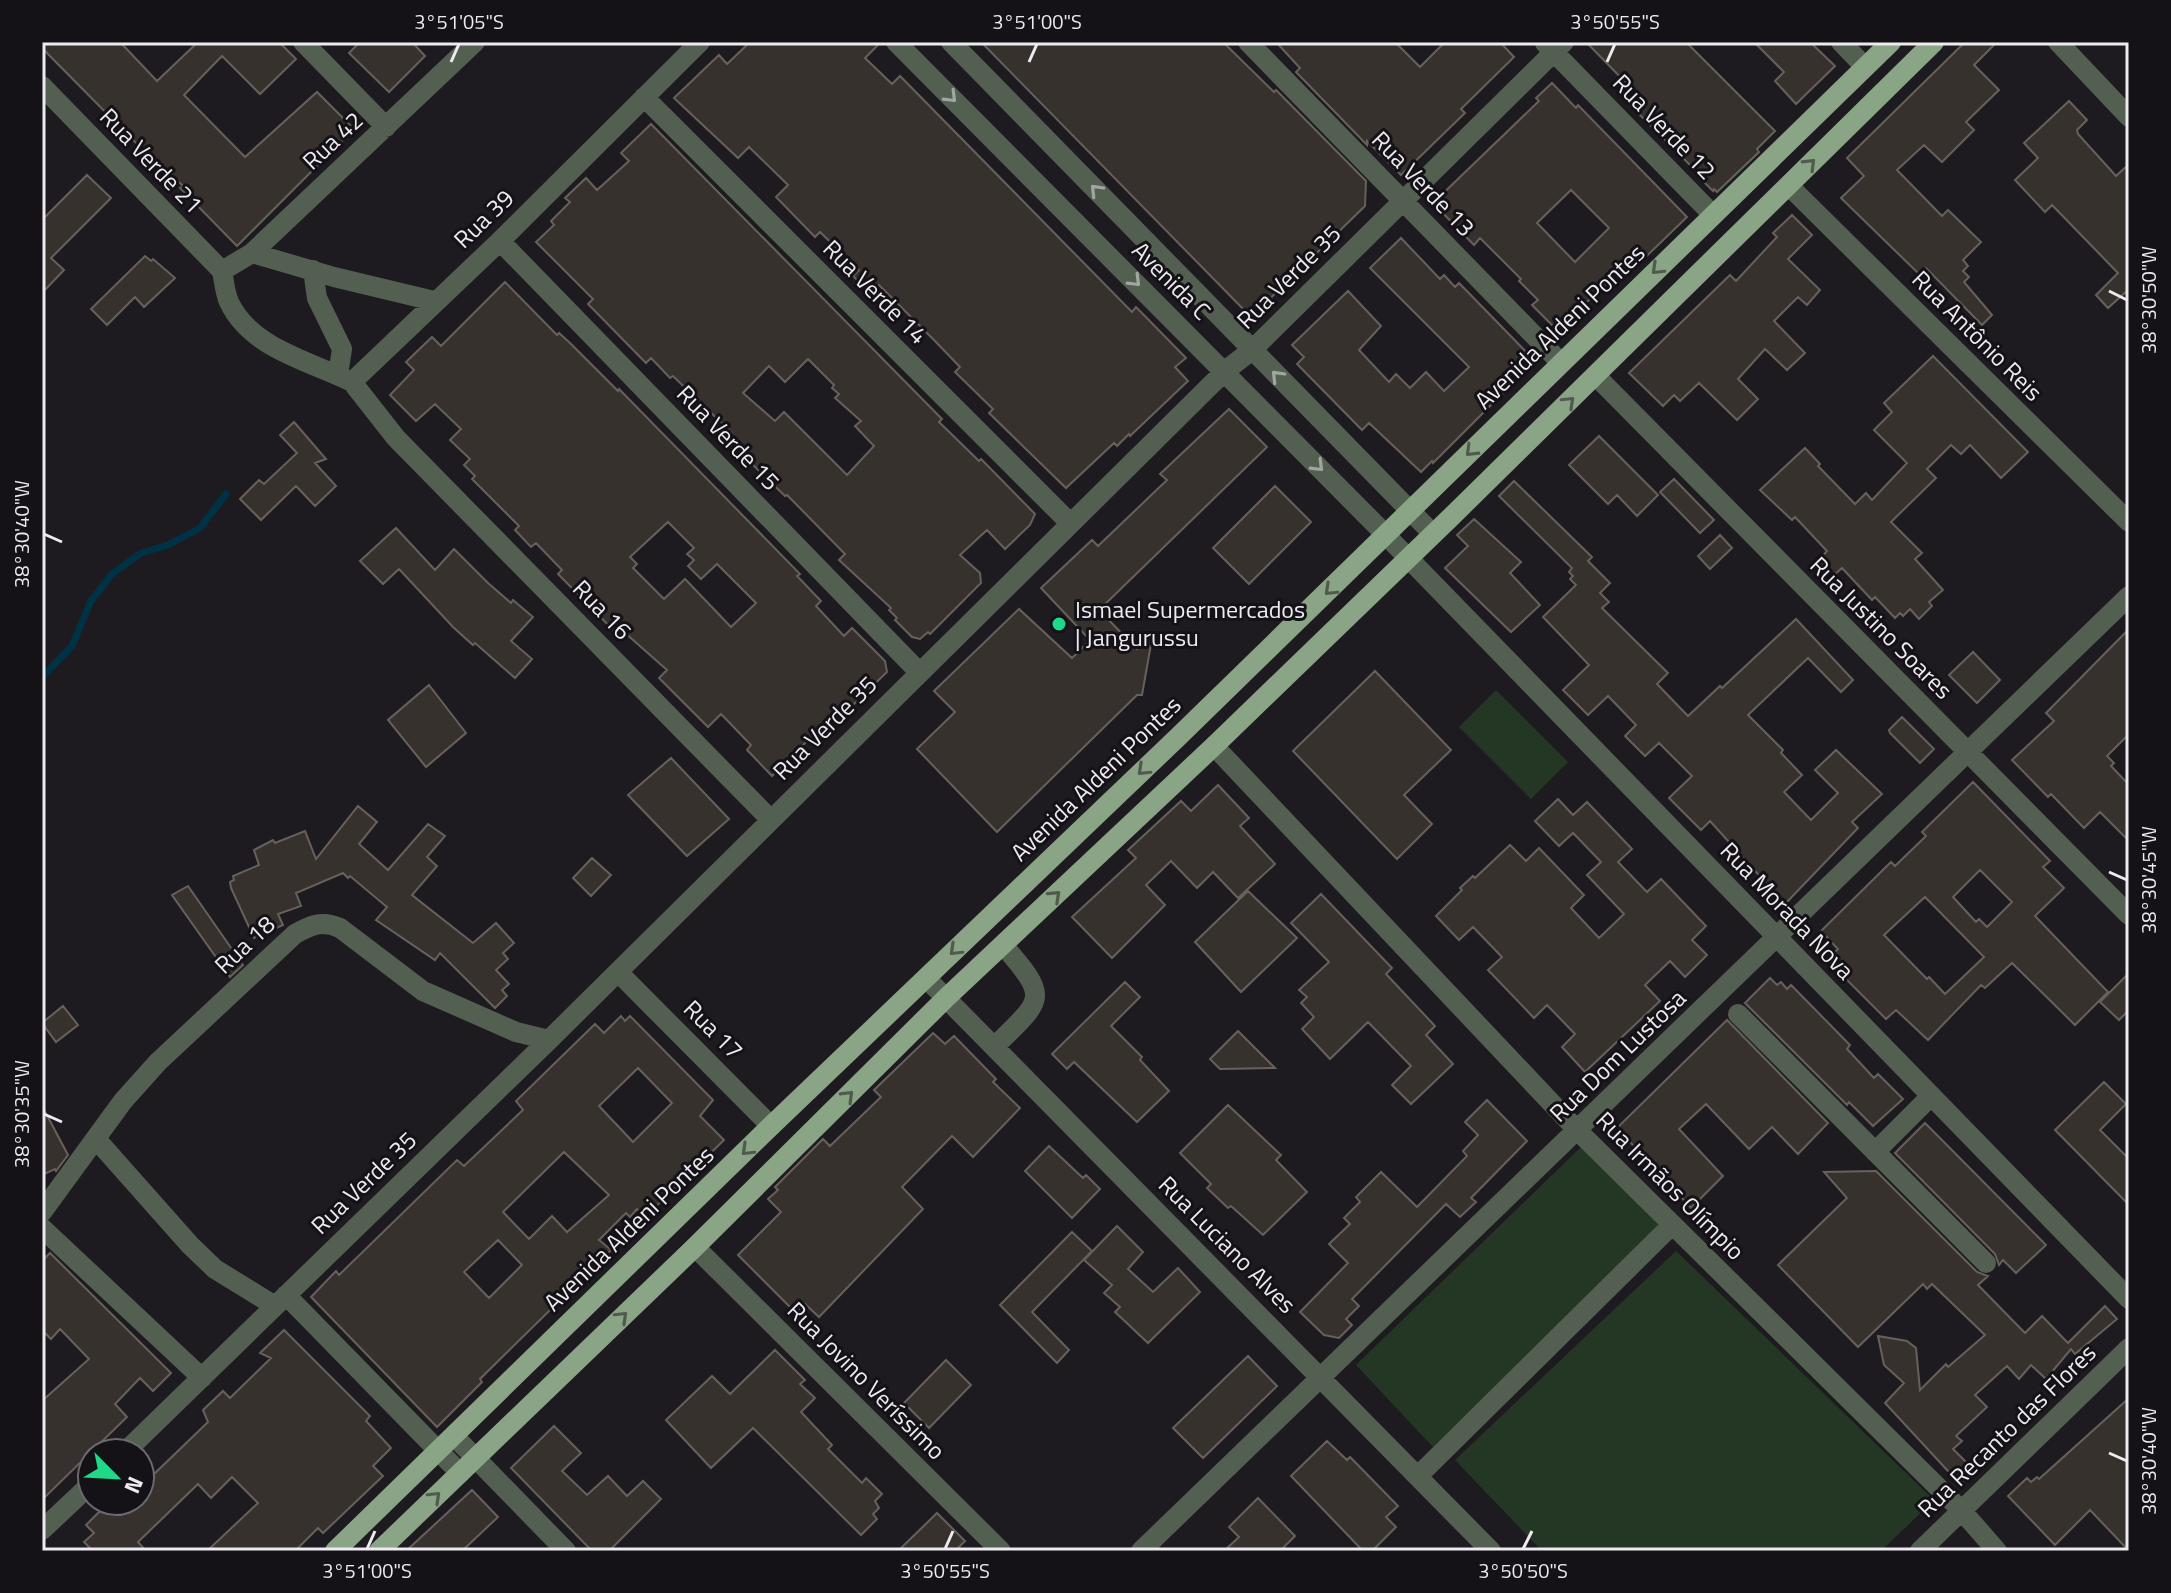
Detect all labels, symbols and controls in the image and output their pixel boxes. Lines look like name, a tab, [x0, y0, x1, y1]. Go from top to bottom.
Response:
text: 3°51'05"S	[414, 6, 504, 37]
text: 3°51'00"S	[992, 6, 1082, 37]
text: 3°50'55"S	[1570, 6, 1660, 37]
street label: Rua Verde 12	[1605, 65, 1725, 187]
one-way arrow	[942, 88, 956, 102]
street label: Rua Verde 21	[92, 99, 212, 221]
street label: Rua 42	[294, 103, 371, 178]
street label: Rua Verde 13	[1364, 122, 1484, 244]
one-way arrow	[1801, 159, 1815, 173]
street label: Rua 39	[445, 180, 522, 256]
one-way arrow	[1090, 185, 1105, 199]
street label: Rua Verde 35	[1228, 216, 1349, 337]
street label: Rua Verde 14	[815, 231, 936, 352]
street label: Avenida C	[1124, 233, 1219, 328]
street label: Avenida Aldeni Pontes	[1466, 235, 1653, 417]
text: 38°30'50"W	[2133, 246, 2164, 354]
one-way arrow	[1652, 260, 1666, 274]
street label: Rua Antônio Reis	[1904, 262, 2051, 409]
one-way arrow	[1126, 272, 1140, 286]
one-way arrow	[1272, 371, 1287, 385]
street label: Rua Verde 15	[669, 376, 789, 498]
one-way arrow	[1560, 397, 1574, 411]
one-way arrow	[1466, 442, 1480, 456]
one-way arrow	[1309, 457, 1323, 471]
text: 38°30'40"W	[6, 480, 37, 588]
street label: Rua Justino Soares	[1802, 548, 1961, 707]
street label: Rua 16	[565, 571, 641, 648]
one-way arrow	[1325, 580, 1339, 595]
place label: Ismael Supermercados | Jangurussu	[1075, 591, 1305, 655]
marker: Ismael Supermercados | Jangurussu	[1050, 615, 1068, 633]
street label: Rua Verde 35	[764, 667, 885, 788]
street label: Avenida Aldeni Pontes	[1002, 687, 1189, 869]
one-way arrow	[1138, 761, 1152, 776]
text: 38°30'45"W	[2133, 826, 2164, 934]
street label: Rua Morada Nova	[1712, 833, 1863, 987]
one-way arrow	[1046, 890, 1060, 905]
street label: Rua 18	[206, 907, 283, 982]
one-way arrow	[950, 941, 964, 955]
street label: Rua Dom Lustosa	[1541, 981, 1694, 1130]
street label: Rua 17	[676, 991, 752, 1067]
text: 38°30'35"W	[6, 1060, 37, 1168]
one-way arrow	[839, 1090, 853, 1105]
street label: Rua Irmãos Olímpio	[1588, 1103, 1753, 1268]
street label: Rua Verde 35	[302, 1122, 424, 1242]
street label: Avenida Aldeni Pontes	[535, 1137, 722, 1319]
one-way arrow	[742, 1140, 756, 1155]
street label: Rua Luciano Alves	[1151, 1167, 1305, 1321]
street label: Rua Jovino Veríssimo	[779, 1293, 954, 1468]
one-way arrow	[613, 1312, 627, 1326]
street label: Rua Recanto das Flores	[1909, 1335, 2104, 1525]
text: 38°30'40"W	[2133, 1407, 2164, 1515]
north arrow	[76, 1437, 156, 1517]
text: N	[116, 1471, 153, 1499]
one-way arrow	[426, 1492, 440, 1506]
text: 3°51'00"S	[322, 1555, 412, 1586]
text: 3°50'55"S	[900, 1555, 990, 1586]
text: 3°50'50"S	[1478, 1555, 1568, 1586]

